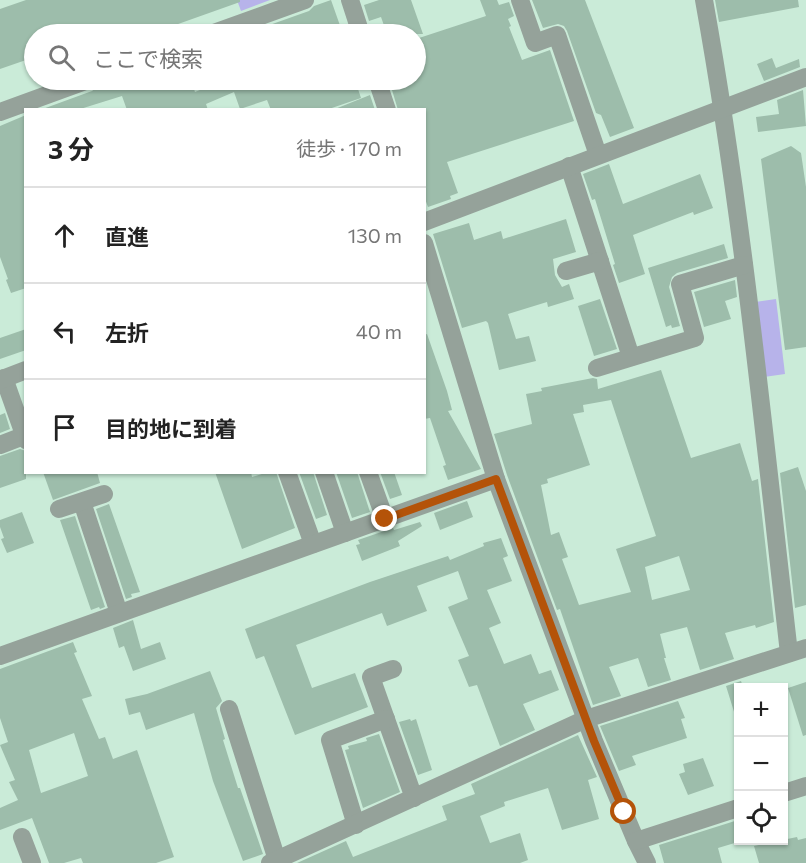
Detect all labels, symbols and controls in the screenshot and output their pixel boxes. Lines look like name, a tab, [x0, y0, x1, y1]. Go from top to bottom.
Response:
search box	[24, 24, 426, 90]
icon: search	[45, 41, 78, 74]
text: ここで検索	[93, 45, 203, 72]
text: 3 分	[48, 133, 94, 164]
text: 徒歩 · 170 m	[296, 136, 402, 160]
icon: ahead	[48, 219, 81, 252]
text: 直進	[105, 223, 149, 250]
text: 130 m	[348, 223, 402, 247]
icon: left	[48, 315, 81, 348]
text: 左折	[105, 319, 149, 346]
text: 40 m	[356, 319, 402, 343]
icon: arrive	[48, 411, 81, 444]
text: 目的地に到着	[105, 415, 237, 442]
route end	[371, 505, 397, 531]
map controls	[734, 683, 788, 845]
button: +	[734, 683, 788, 737]
button: −	[734, 737, 788, 791]
button: locate	[734, 791, 788, 845]
route start	[610, 798, 636, 824]

